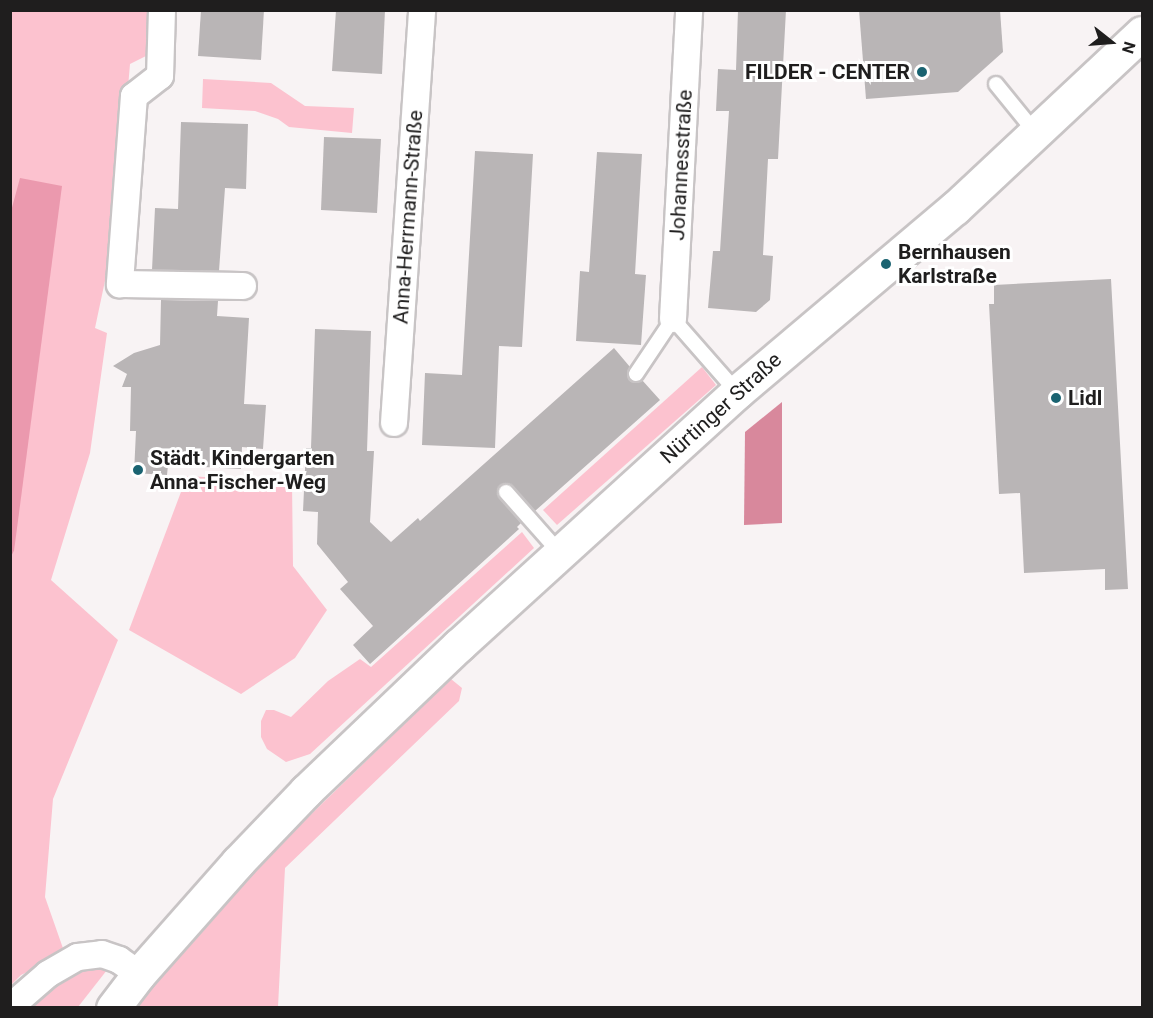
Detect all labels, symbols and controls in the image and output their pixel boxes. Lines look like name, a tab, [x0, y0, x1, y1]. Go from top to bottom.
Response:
north arrow	[1081, 12, 1141, 72]
text: N	[1118, 39, 1139, 56]
place label: FILDER - CENTER	[745, 59, 910, 85]
marker: FILDER - CENTER	[915, 65, 929, 79]
street label: Johannesstraße	[664, 89, 698, 241]
street label: Anna-Herrmann-Straße	[388, 109, 428, 325]
place label: Bernhausen Karlstraße	[898, 239, 1011, 289]
marker: Bernhausen Karlstraße	[879, 257, 893, 271]
street label: Nürtinger Straße	[655, 347, 787, 469]
place label: Lidl	[1068, 385, 1102, 411]
marker: Lidl	[1049, 391, 1063, 405]
place label: Städt. Kindergarten Anna-Fischer-Weg	[150, 445, 335, 495]
marker: Städt. Kindergarten Anna-Fischer-Weg	[131, 463, 145, 477]

